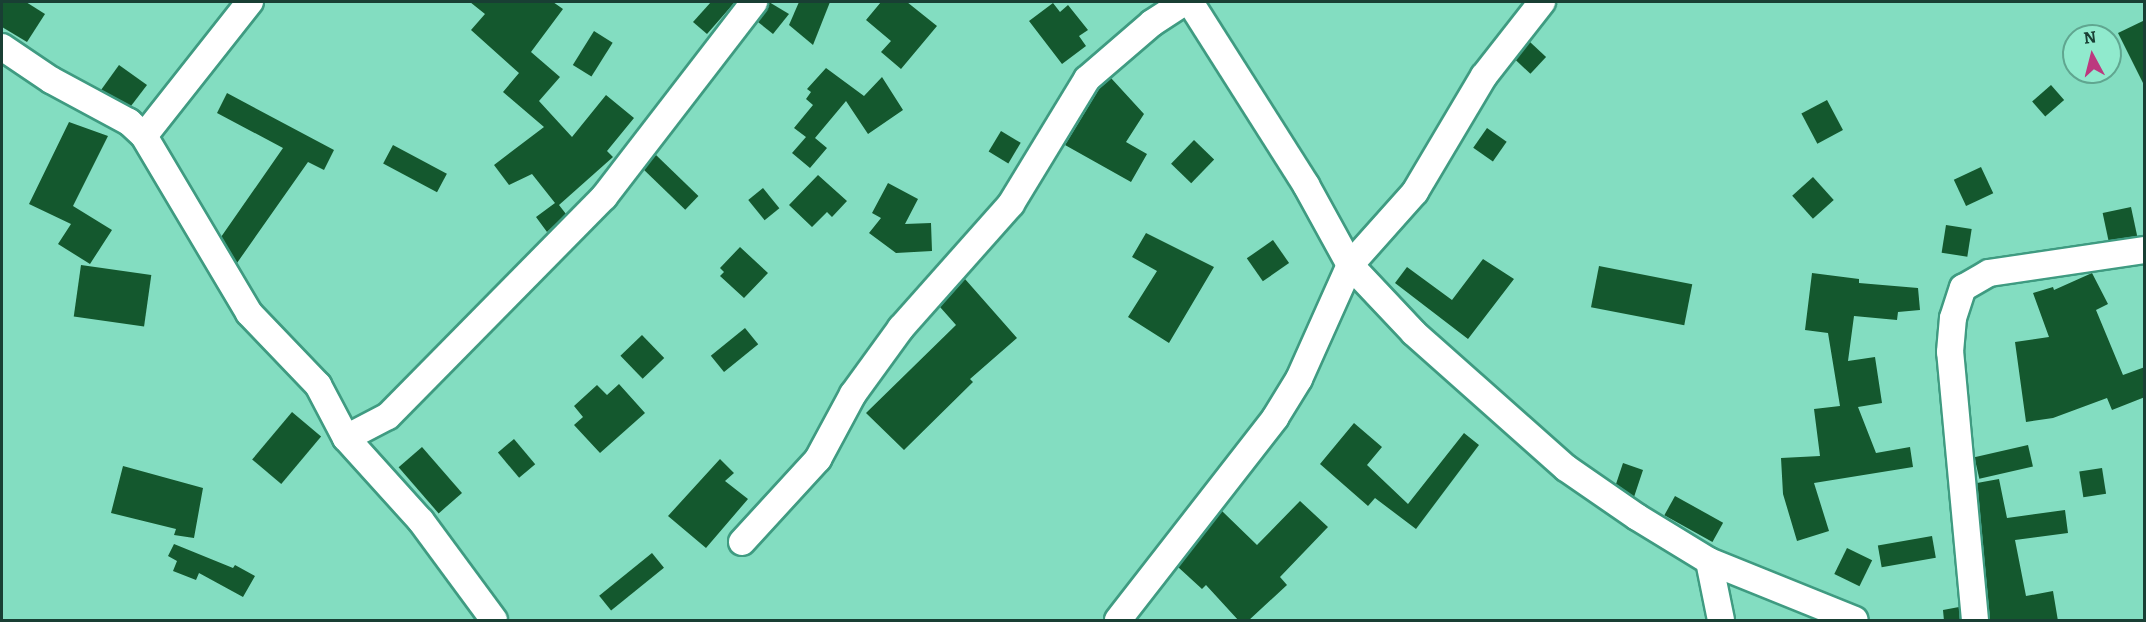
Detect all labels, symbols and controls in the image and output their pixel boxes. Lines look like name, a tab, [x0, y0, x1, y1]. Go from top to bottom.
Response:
north arrow	[2062, 24, 2122, 84]
text: N	[2083, 27, 2097, 48]

